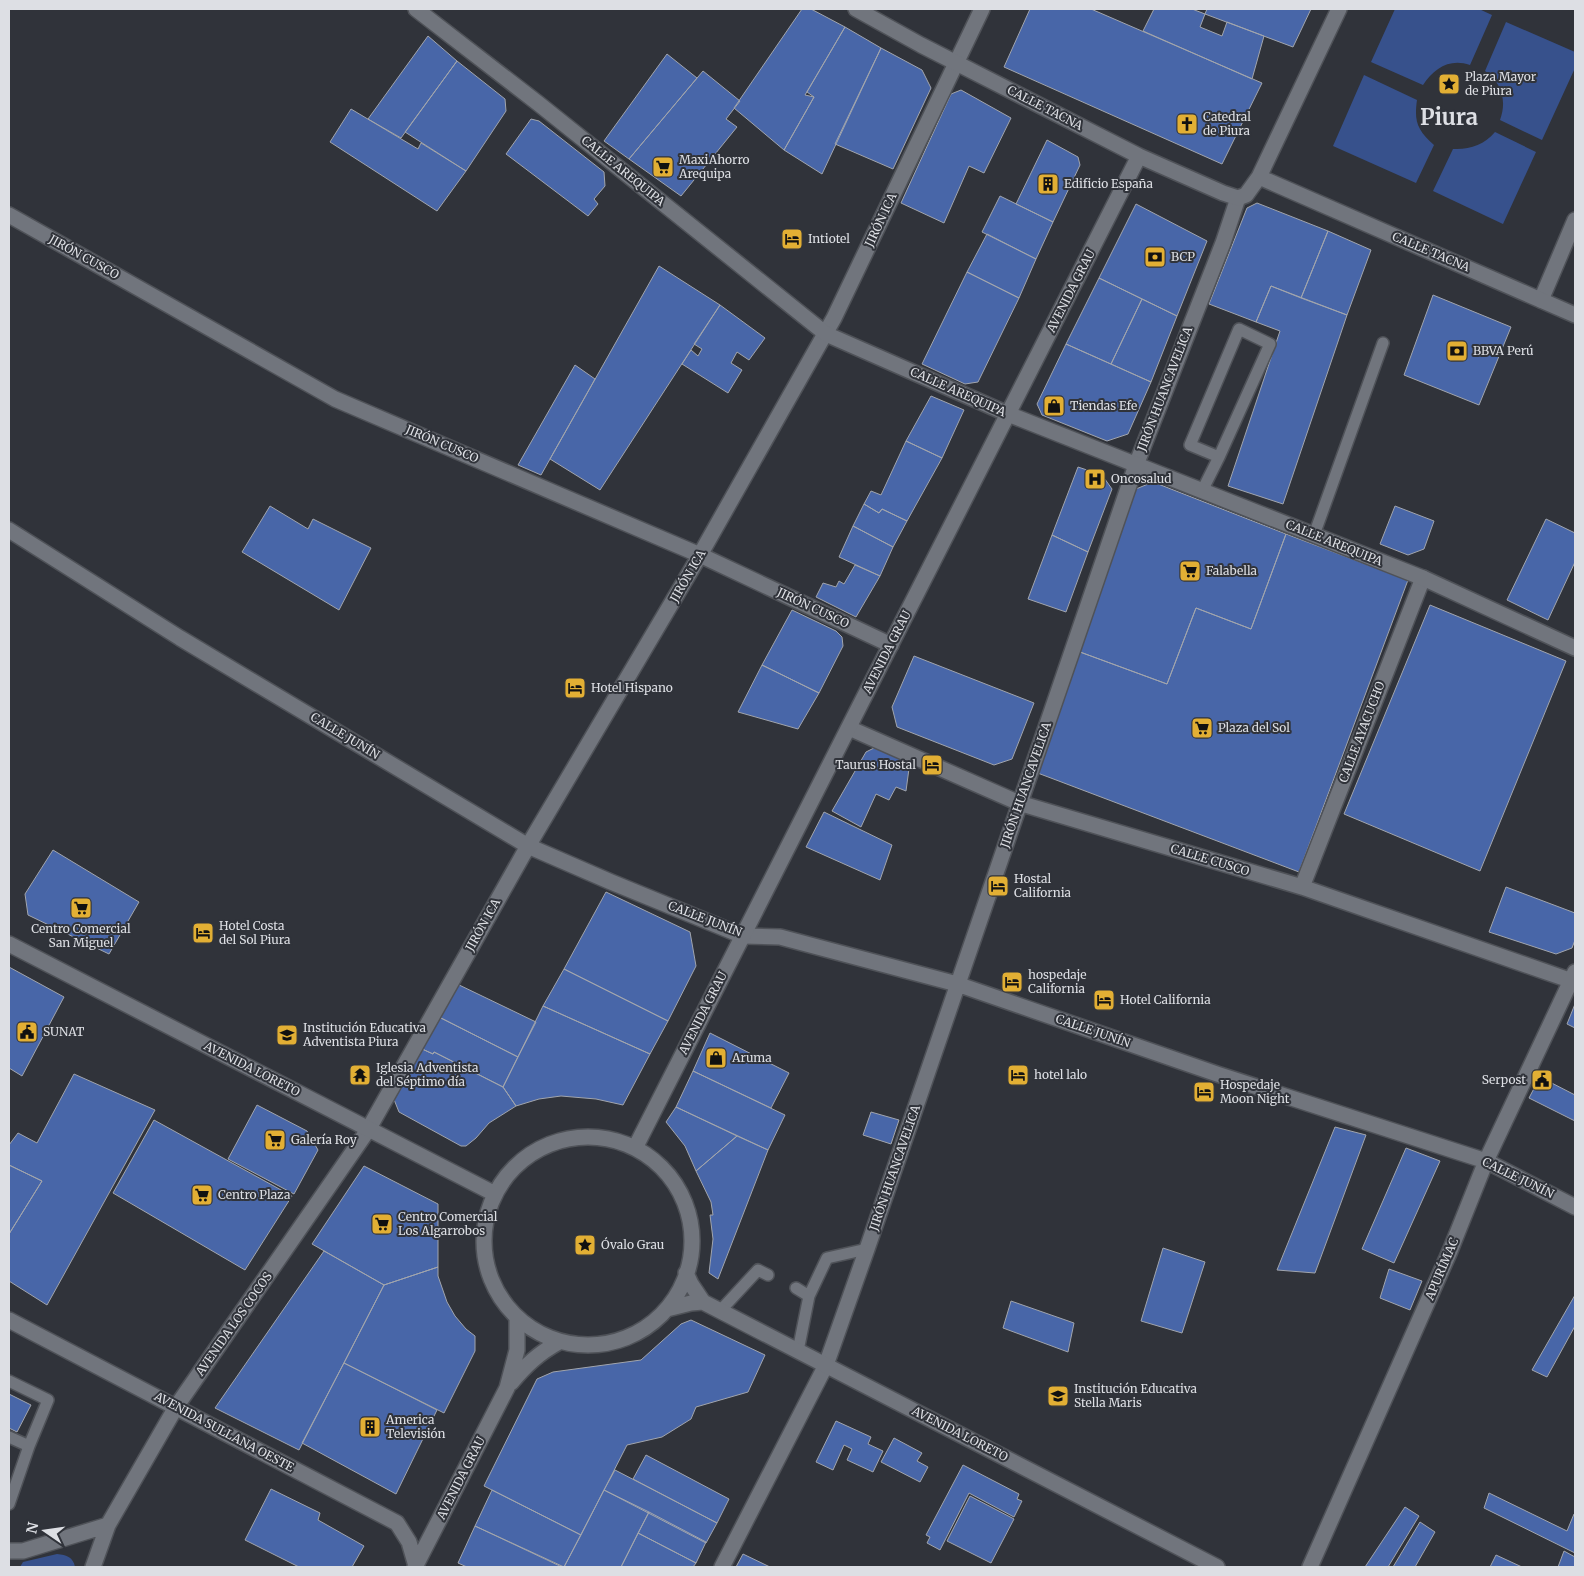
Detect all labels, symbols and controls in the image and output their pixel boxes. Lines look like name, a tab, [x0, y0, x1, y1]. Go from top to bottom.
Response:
place label: Plaza Mayor de Piura	[1465, 69, 1537, 98]
place icon: Plaza Mayor de Piura	[1437, 72, 1461, 96]
street label: CALLE TACNA	[1005, 82, 1086, 133]
district label: Piura	[1420, 103, 1478, 131]
place label: Catedral de Piura	[1203, 109, 1251, 138]
church icon: Catedral de Piura	[1175, 112, 1199, 136]
street label: CALLE AREQUIPA	[579, 132, 669, 209]
place label: MaxiAhorro Arequipa	[678, 152, 750, 181]
supermarket icon: MaxiAhorro Arequipa	[651, 155, 675, 179]
building icon: Edificio España	[1036, 172, 1060, 196]
place label: Edificio España	[1064, 176, 1154, 191]
street label: JIRÓN ICA	[861, 190, 900, 250]
hotel icon: Intiotel	[780, 227, 804, 251]
street label: CALLE TACNA	[1390, 228, 1473, 275]
street label: JIRÓN CUSCO	[46, 231, 122, 282]
place label: Intiotel	[808, 231, 850, 246]
bank icon: BCP	[1143, 245, 1167, 269]
street label: AVENIDA GRAU	[1043, 247, 1098, 336]
place label: BCP	[1171, 249, 1195, 264]
street label: JIRÓN HUANCAVELICA	[1133, 324, 1195, 454]
bank icon: BBVA Perú	[1445, 339, 1469, 363]
place label: BBVA Perú	[1473, 343, 1534, 358]
street label: CALLE AREQUIPA	[908, 364, 1009, 420]
shop icon: Tiendas Efe	[1042, 394, 1066, 418]
place label: Tiendas Efe	[1070, 398, 1137, 413]
street label: JIRÓN CUSCO	[403, 421, 481, 466]
hospital icon: Oncosalud	[1083, 467, 1107, 491]
place label: Oncosalud	[1111, 471, 1172, 486]
street label: CALLE AREQUIPA	[1284, 516, 1385, 569]
street label: JIRÓN ICA	[666, 546, 709, 606]
supermarket icon: Falabella	[1178, 559, 1202, 583]
place label: Falabella	[1206, 563, 1258, 578]
street label: JIRÓN CUSCO	[774, 584, 852, 631]
street label: AVENIDA GRAU	[859, 608, 914, 697]
hotel icon: Hotel Hispano	[563, 676, 587, 700]
street label: CALLE AYACUCHO	[1335, 679, 1388, 785]
place label: Hotel Hispano	[591, 680, 673, 695]
street label: CALLE JUNÍN	[308, 709, 383, 762]
supermarket icon: Plaza del Sol	[1190, 716, 1214, 740]
street label: JIRÓN HUANCAVELICA	[997, 719, 1054, 851]
place label: Plaza del Sol	[1218, 720, 1290, 735]
hotel icon: Taurus Hostal	[920, 753, 944, 777]
place label: Taurus Hostal	[835, 757, 916, 772]
street label: CALLE CUSCO	[1169, 840, 1252, 879]
place label: Hostal California	[1014, 871, 1072, 900]
hotel icon: Hostal California	[986, 874, 1010, 898]
street label: JIRÓN ICA	[461, 895, 503, 955]
supermarket icon: Centro Comercial San Miguel	[69, 896, 93, 920]
street label: CALLE JUNÍN	[666, 898, 745, 940]
place label: Hotel Costa del Sol Piura	[219, 918, 291, 947]
place label: Centro Comercial San Miguel	[31, 921, 131, 950]
hotel icon: Hotel Costa del Sol Piura	[191, 921, 215, 945]
place label: hospedaje California	[1028, 967, 1086, 996]
street label: AVENIDA GRAU	[675, 969, 730, 1058]
hotel icon: hospedaje California	[1000, 970, 1024, 994]
hotel icon: Hotel California	[1092, 988, 1116, 1012]
place label: Hotel California	[1120, 992, 1211, 1007]
street label: CALLE JUNÍN	[1054, 1011, 1133, 1051]
public building icon: SUNAT	[15, 1020, 39, 1044]
place label: Institución Educativa Adventista Piura	[302, 1020, 426, 1049]
school or university icon: Institución Educativa Adventista Piura	[275, 1023, 299, 1047]
place label: SUNAT	[43, 1024, 85, 1039]
street label: AVENIDA LORETO	[201, 1037, 303, 1099]
shop icon: Aruma	[704, 1046, 728, 1070]
place label: Aruma	[731, 1050, 772, 1065]
place label: Iglesia Adventista del Séptimo día	[376, 1060, 479, 1089]
temple icon: Iglesia Adventista del Séptimo día	[348, 1063, 372, 1087]
hotel icon: hotel lalo	[1006, 1063, 1030, 1087]
place label: hotel lalo	[1034, 1067, 1087, 1082]
public building icon: Serpost	[1530, 1068, 1554, 1092]
place label: Serpost	[1482, 1072, 1526, 1087]
place label: Hospedaje Moon Night	[1220, 1077, 1290, 1106]
hotel icon: Hospedaje Moon Night	[1192, 1080, 1216, 1104]
street label: JIRÓN HUANCAVELICA	[866, 1102, 923, 1234]
supermarket icon: Galería Roy	[263, 1128, 287, 1152]
place label: Galería Roy	[291, 1132, 357, 1147]
street label: CALLE JUNÍN	[1480, 1154, 1557, 1202]
supermarket icon: Centro Plaza	[190, 1183, 214, 1207]
place label: Centro Plaza	[218, 1187, 291, 1202]
place label: Centro Comercial Los Algarrobos	[398, 1209, 498, 1238]
supermarket icon: Centro Comercial Los Algarrobos	[370, 1212, 394, 1236]
place icon: Óvalo Grau	[573, 1233, 597, 1257]
street label: APURÍMAC	[1421, 1235, 1461, 1303]
place label: Óvalo Grau	[601, 1237, 665, 1252]
street label: AVENIDA LOS COCOS	[192, 1269, 275, 1379]
place label: Institución Educativa Stella Maris	[1074, 1381, 1197, 1410]
school or university icon: Institución Educativa Stella Maris	[1046, 1384, 1070, 1408]
street label: AVENIDA SULLANA OESTE	[151, 1388, 297, 1475]
street label: AVENIDA LORETO	[909, 1402, 1011, 1464]
place label: America Televisión	[385, 1412, 446, 1441]
building icon: America Televisión	[358, 1415, 382, 1439]
street label: AVENIDA GRAU	[433, 1434, 488, 1523]
north arrow	[20, 1506, 70, 1556]
text: N	[22, 1521, 42, 1535]

